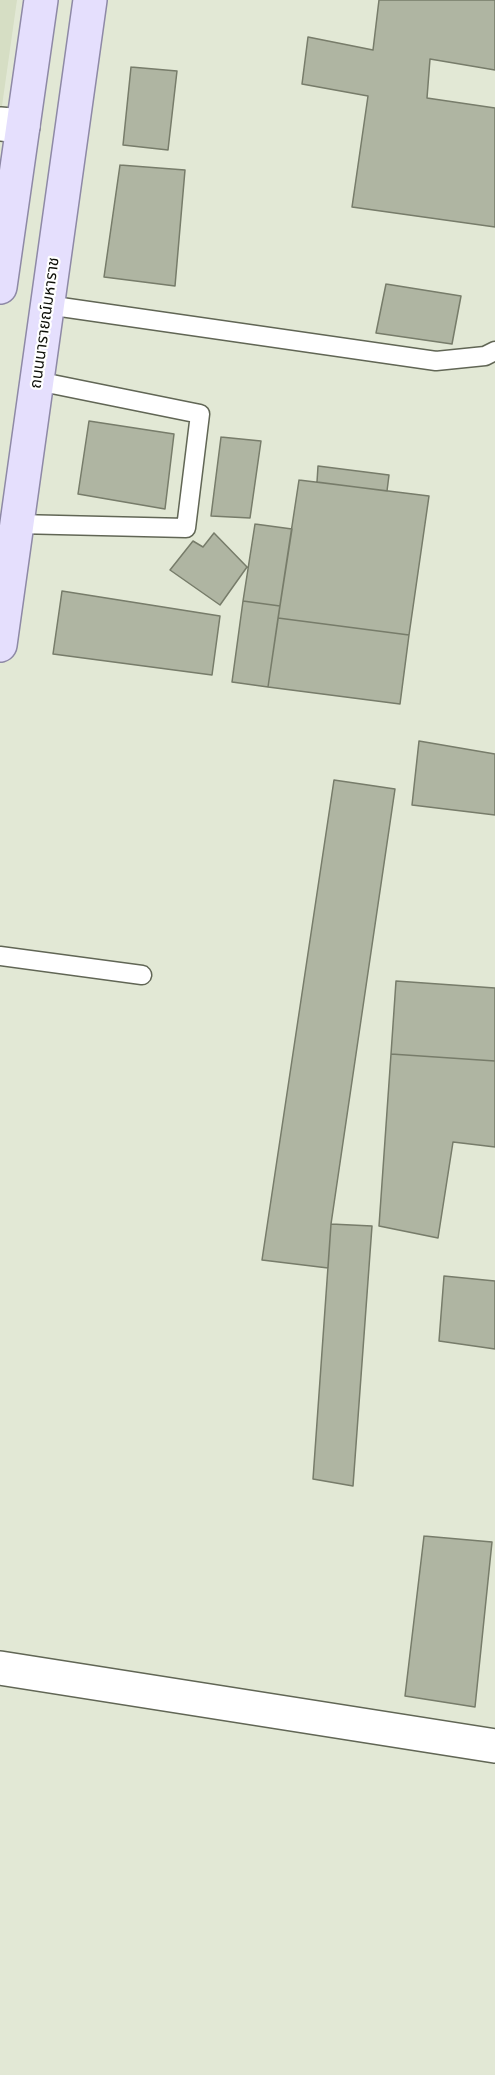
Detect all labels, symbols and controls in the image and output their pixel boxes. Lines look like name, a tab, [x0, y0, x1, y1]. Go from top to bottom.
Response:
street label: ถนนนารายณ์มหาราช	[26, 256, 64, 390]

